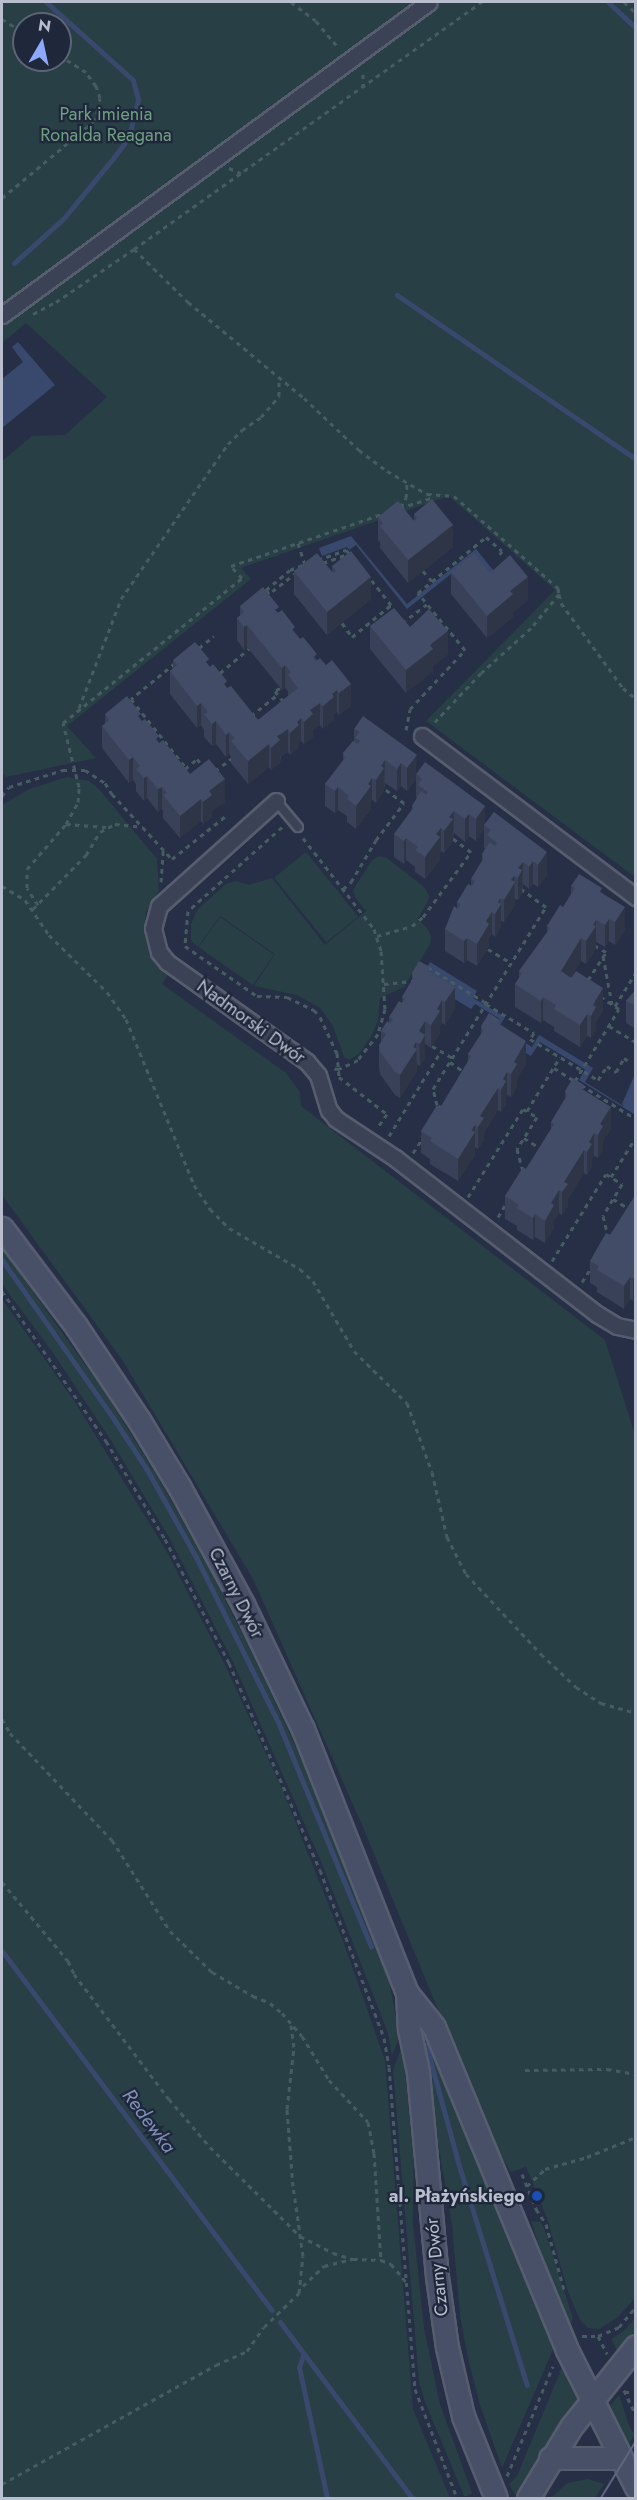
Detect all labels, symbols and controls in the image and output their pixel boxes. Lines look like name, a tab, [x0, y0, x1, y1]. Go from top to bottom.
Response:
north arrow	[12, 12, 72, 72]
text: N	[37, 13, 53, 38]
park label: Park imienia Ronalda Reagana	[40, 104, 172, 146]
street label: Nadmorski Dwór	[193, 975, 309, 1069]
street label: Czarny Dwór	[204, 1544, 268, 1642]
water label: Redewka	[117, 2084, 181, 2158]
place label: al. Płażyńskiego	[389, 2185, 525, 2207]
marker: al. Płażyńskiego	[530, 2189, 544, 2203]
street label: Czarny Dwór	[421, 2217, 453, 2317]

